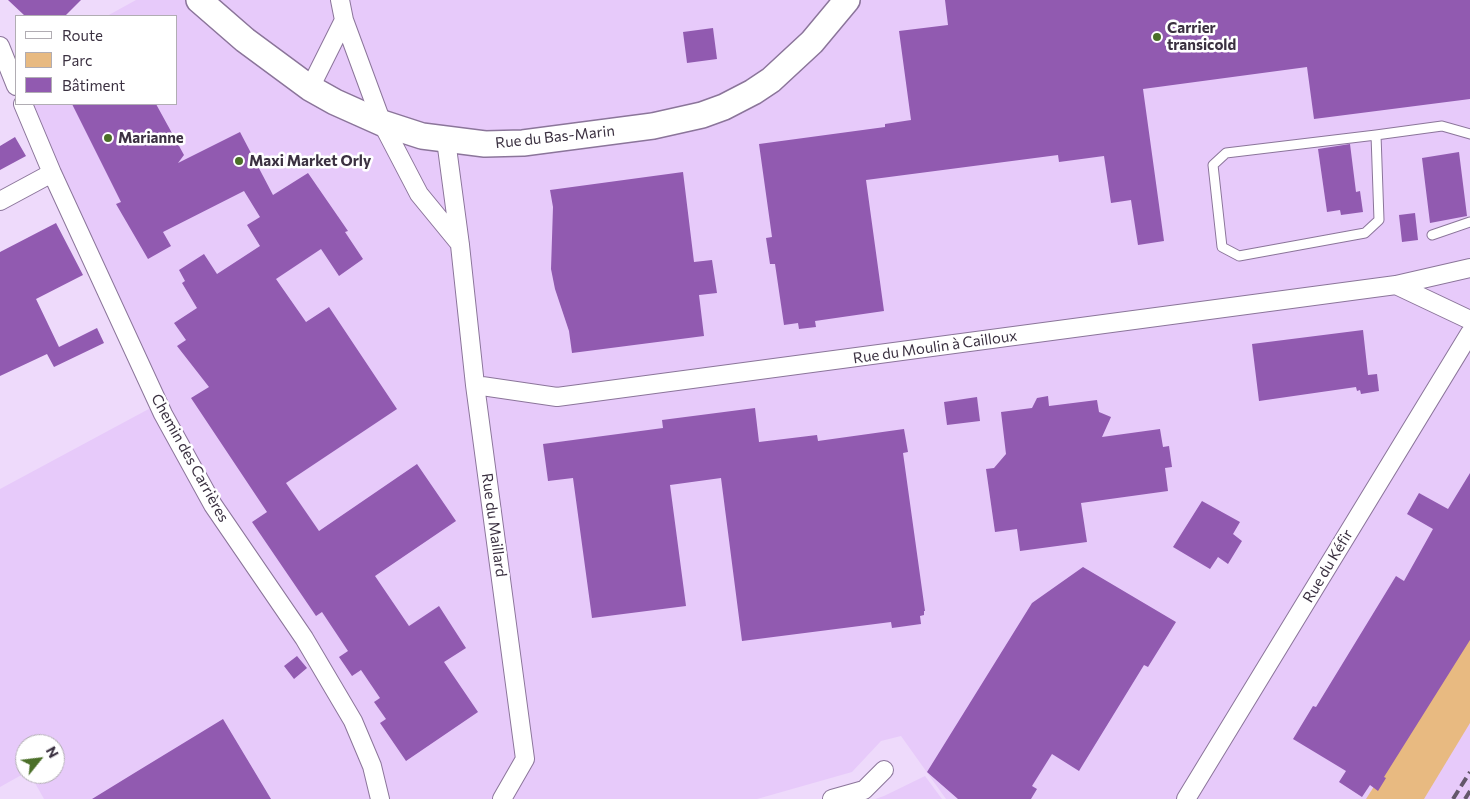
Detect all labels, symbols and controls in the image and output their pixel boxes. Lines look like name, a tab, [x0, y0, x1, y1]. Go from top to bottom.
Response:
legend	[15, 15, 178, 105]
place label: Carrier transicold	[1167, 19, 1236, 54]
text: Route	[62, 26, 103, 44]
marker: Carrier transicold	[1151, 31, 1163, 43]
text: Parc	[62, 51, 92, 69]
text: Bâtiment	[62, 76, 125, 94]
street label: Rue du Bas-Marin	[494, 122, 616, 152]
place label: Marianne	[118, 129, 184, 147]
marker: Marianne	[102, 132, 114, 144]
place label: Maxi Market Orly	[249, 152, 371, 170]
marker: Maxi Market Orly	[233, 155, 245, 167]
street label: Rue du Moulin à Cailloux	[852, 327, 1018, 367]
street label: Chemin des Carrières	[147, 391, 233, 525]
street label: Rue du Maillard	[478, 472, 510, 578]
street label: Rue du Kéfir	[1299, 526, 1357, 606]
north arrow	[15, 734, 65, 784]
text: N	[43, 743, 63, 761]

